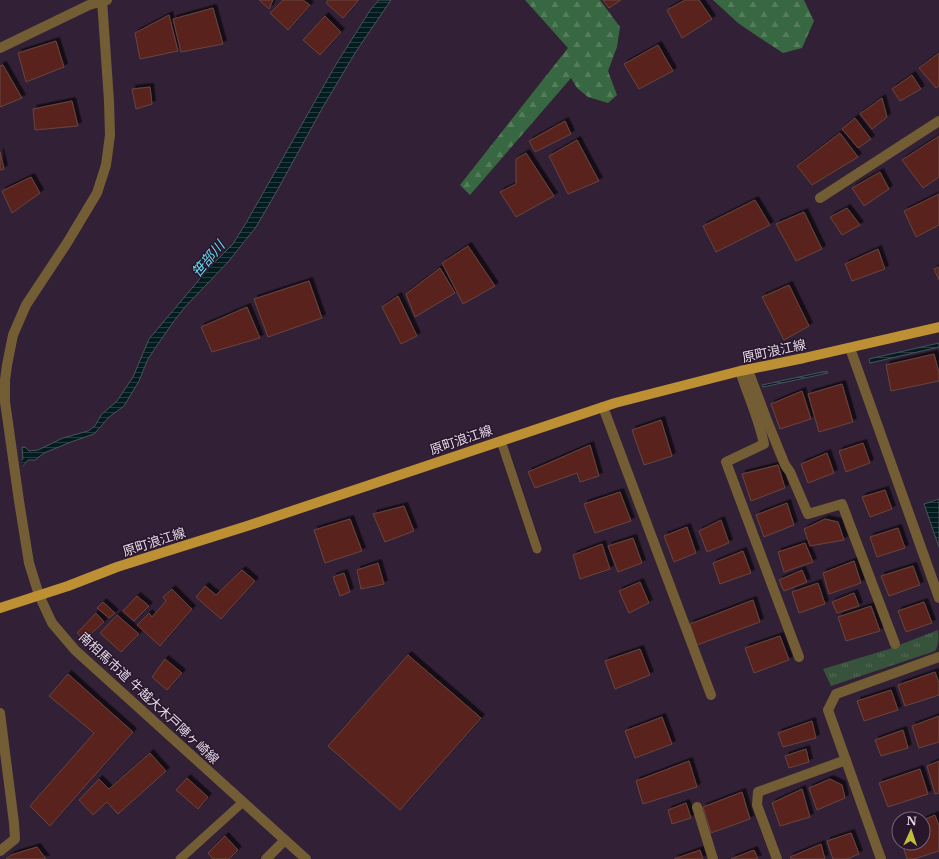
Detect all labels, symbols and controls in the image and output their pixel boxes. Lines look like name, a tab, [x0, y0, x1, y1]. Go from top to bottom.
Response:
water label: 笹部川	[188, 236, 230, 281]
street label: 原町浪江線	[740, 336, 808, 366]
street label: 原町浪江線	[427, 421, 495, 459]
street label: 原町浪江線	[120, 524, 188, 560]
street label: 南相馬市道 牛越大木戸陣ヶ崎線	[75, 628, 223, 768]
north arrow	[891, 811, 931, 851]
text: N	[906, 814, 918, 828]

